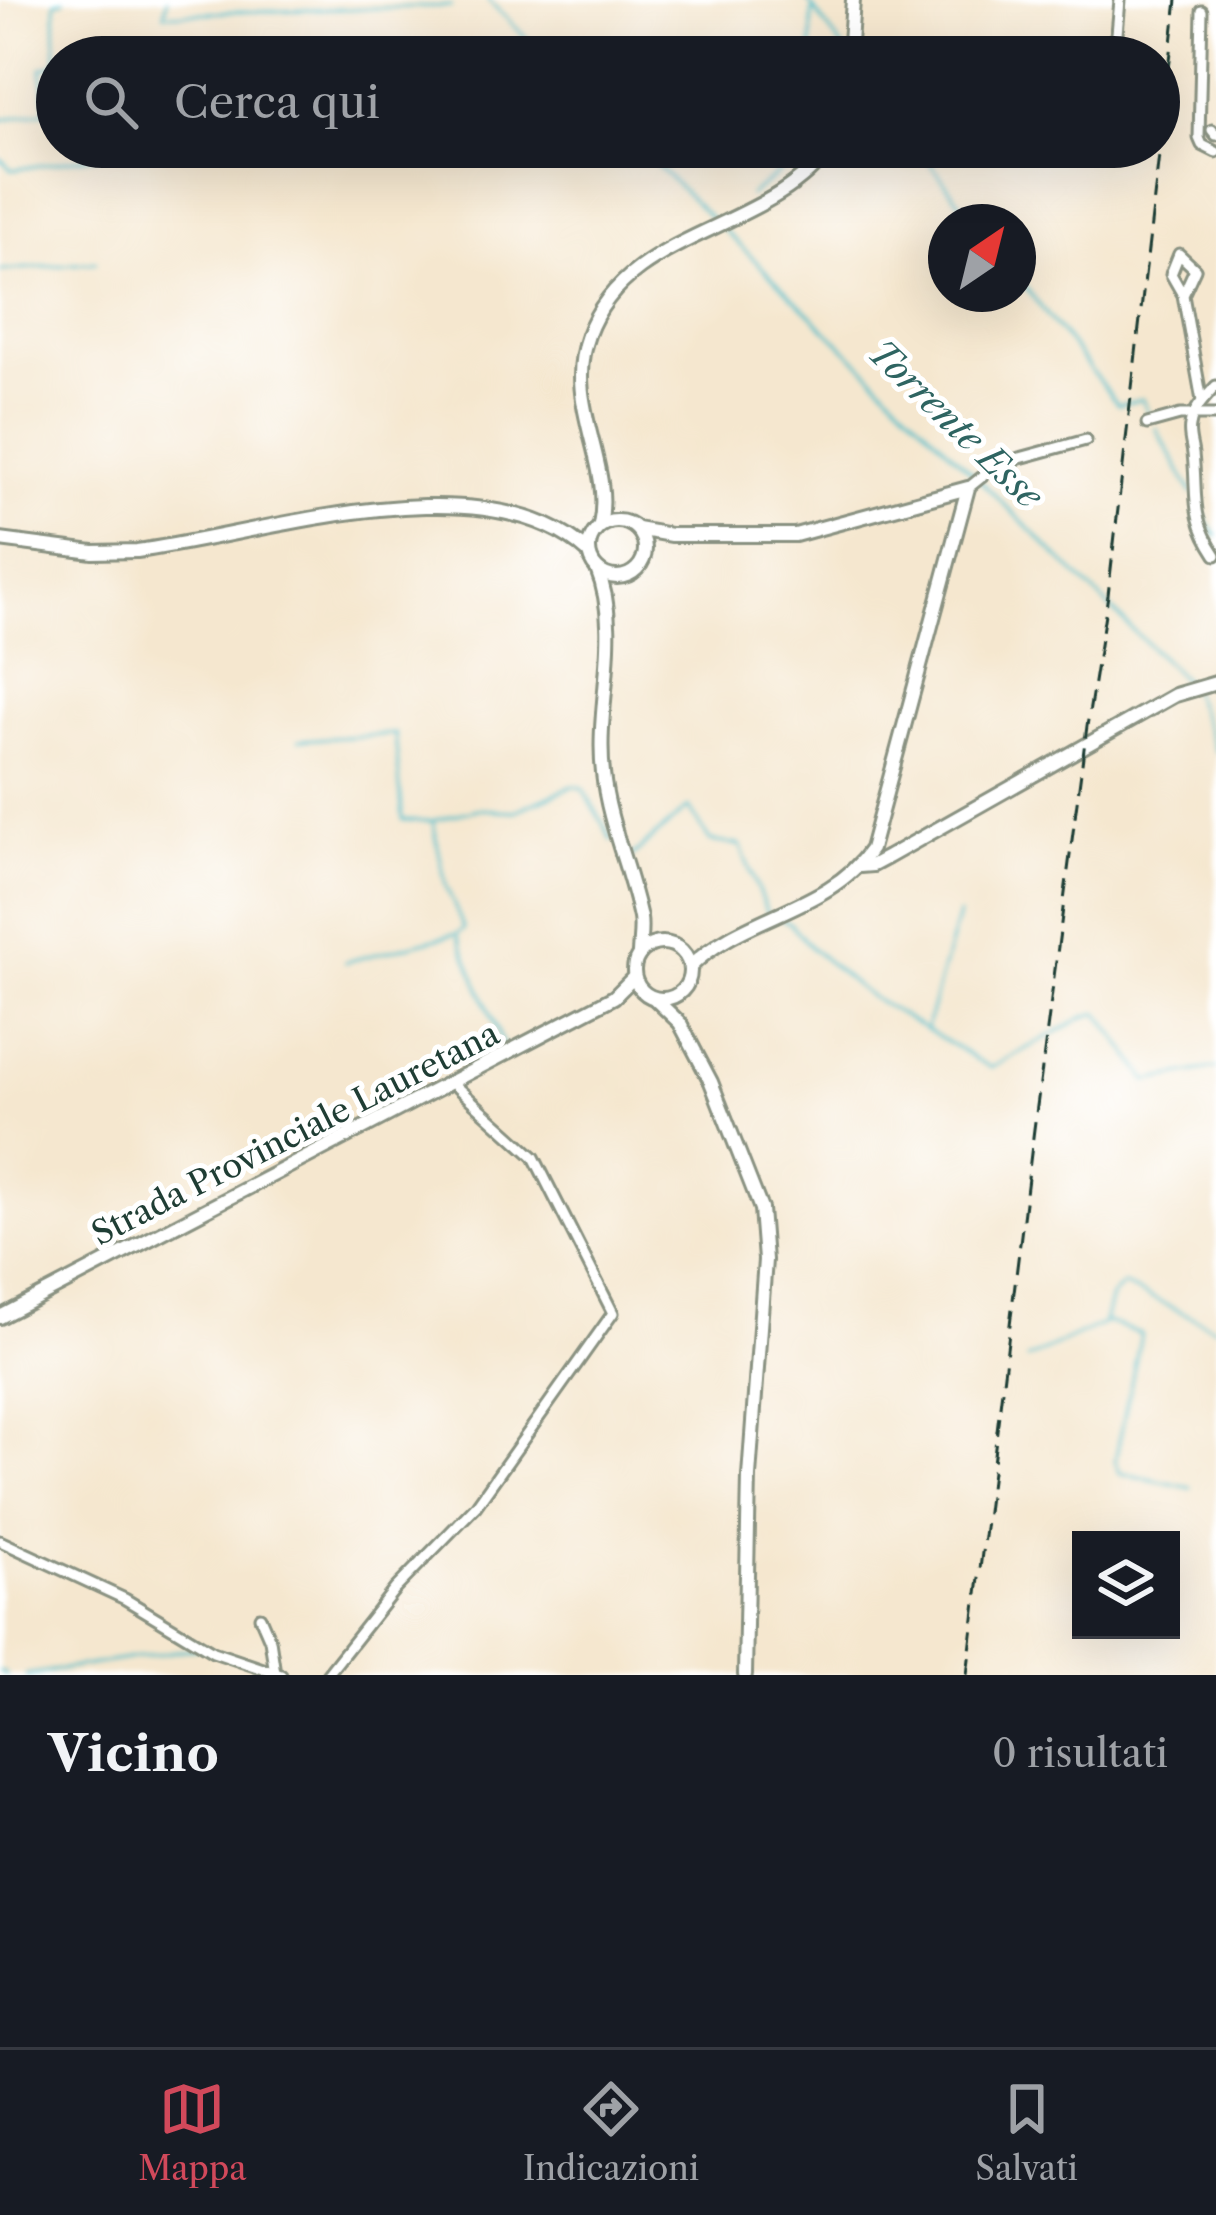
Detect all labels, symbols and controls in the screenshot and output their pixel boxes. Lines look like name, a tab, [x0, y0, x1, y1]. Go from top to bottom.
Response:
search box	[36, 36, 1180, 168]
icon: search	[78, 69, 144, 135]
text: Cerca qui	[174, 74, 380, 130]
north arrow	[928, 204, 1036, 312]
water label: Torrente Esse	[860, 330, 1053, 519]
street label: Strada Provinciale Lauretana	[85, 1012, 506, 1254]
map controls	[1072, 1531, 1180, 1639]
button: layers	[1072, 1531, 1180, 1639]
text: Vicino	[48, 1722, 219, 1784]
text: 0 risultati	[992, 1729, 1168, 1777]
tab: Mappa	[138, 2076, 247, 2189]
tab: Indicazioni	[523, 2076, 699, 2189]
tab: Salvati	[975, 2076, 1078, 2189]

